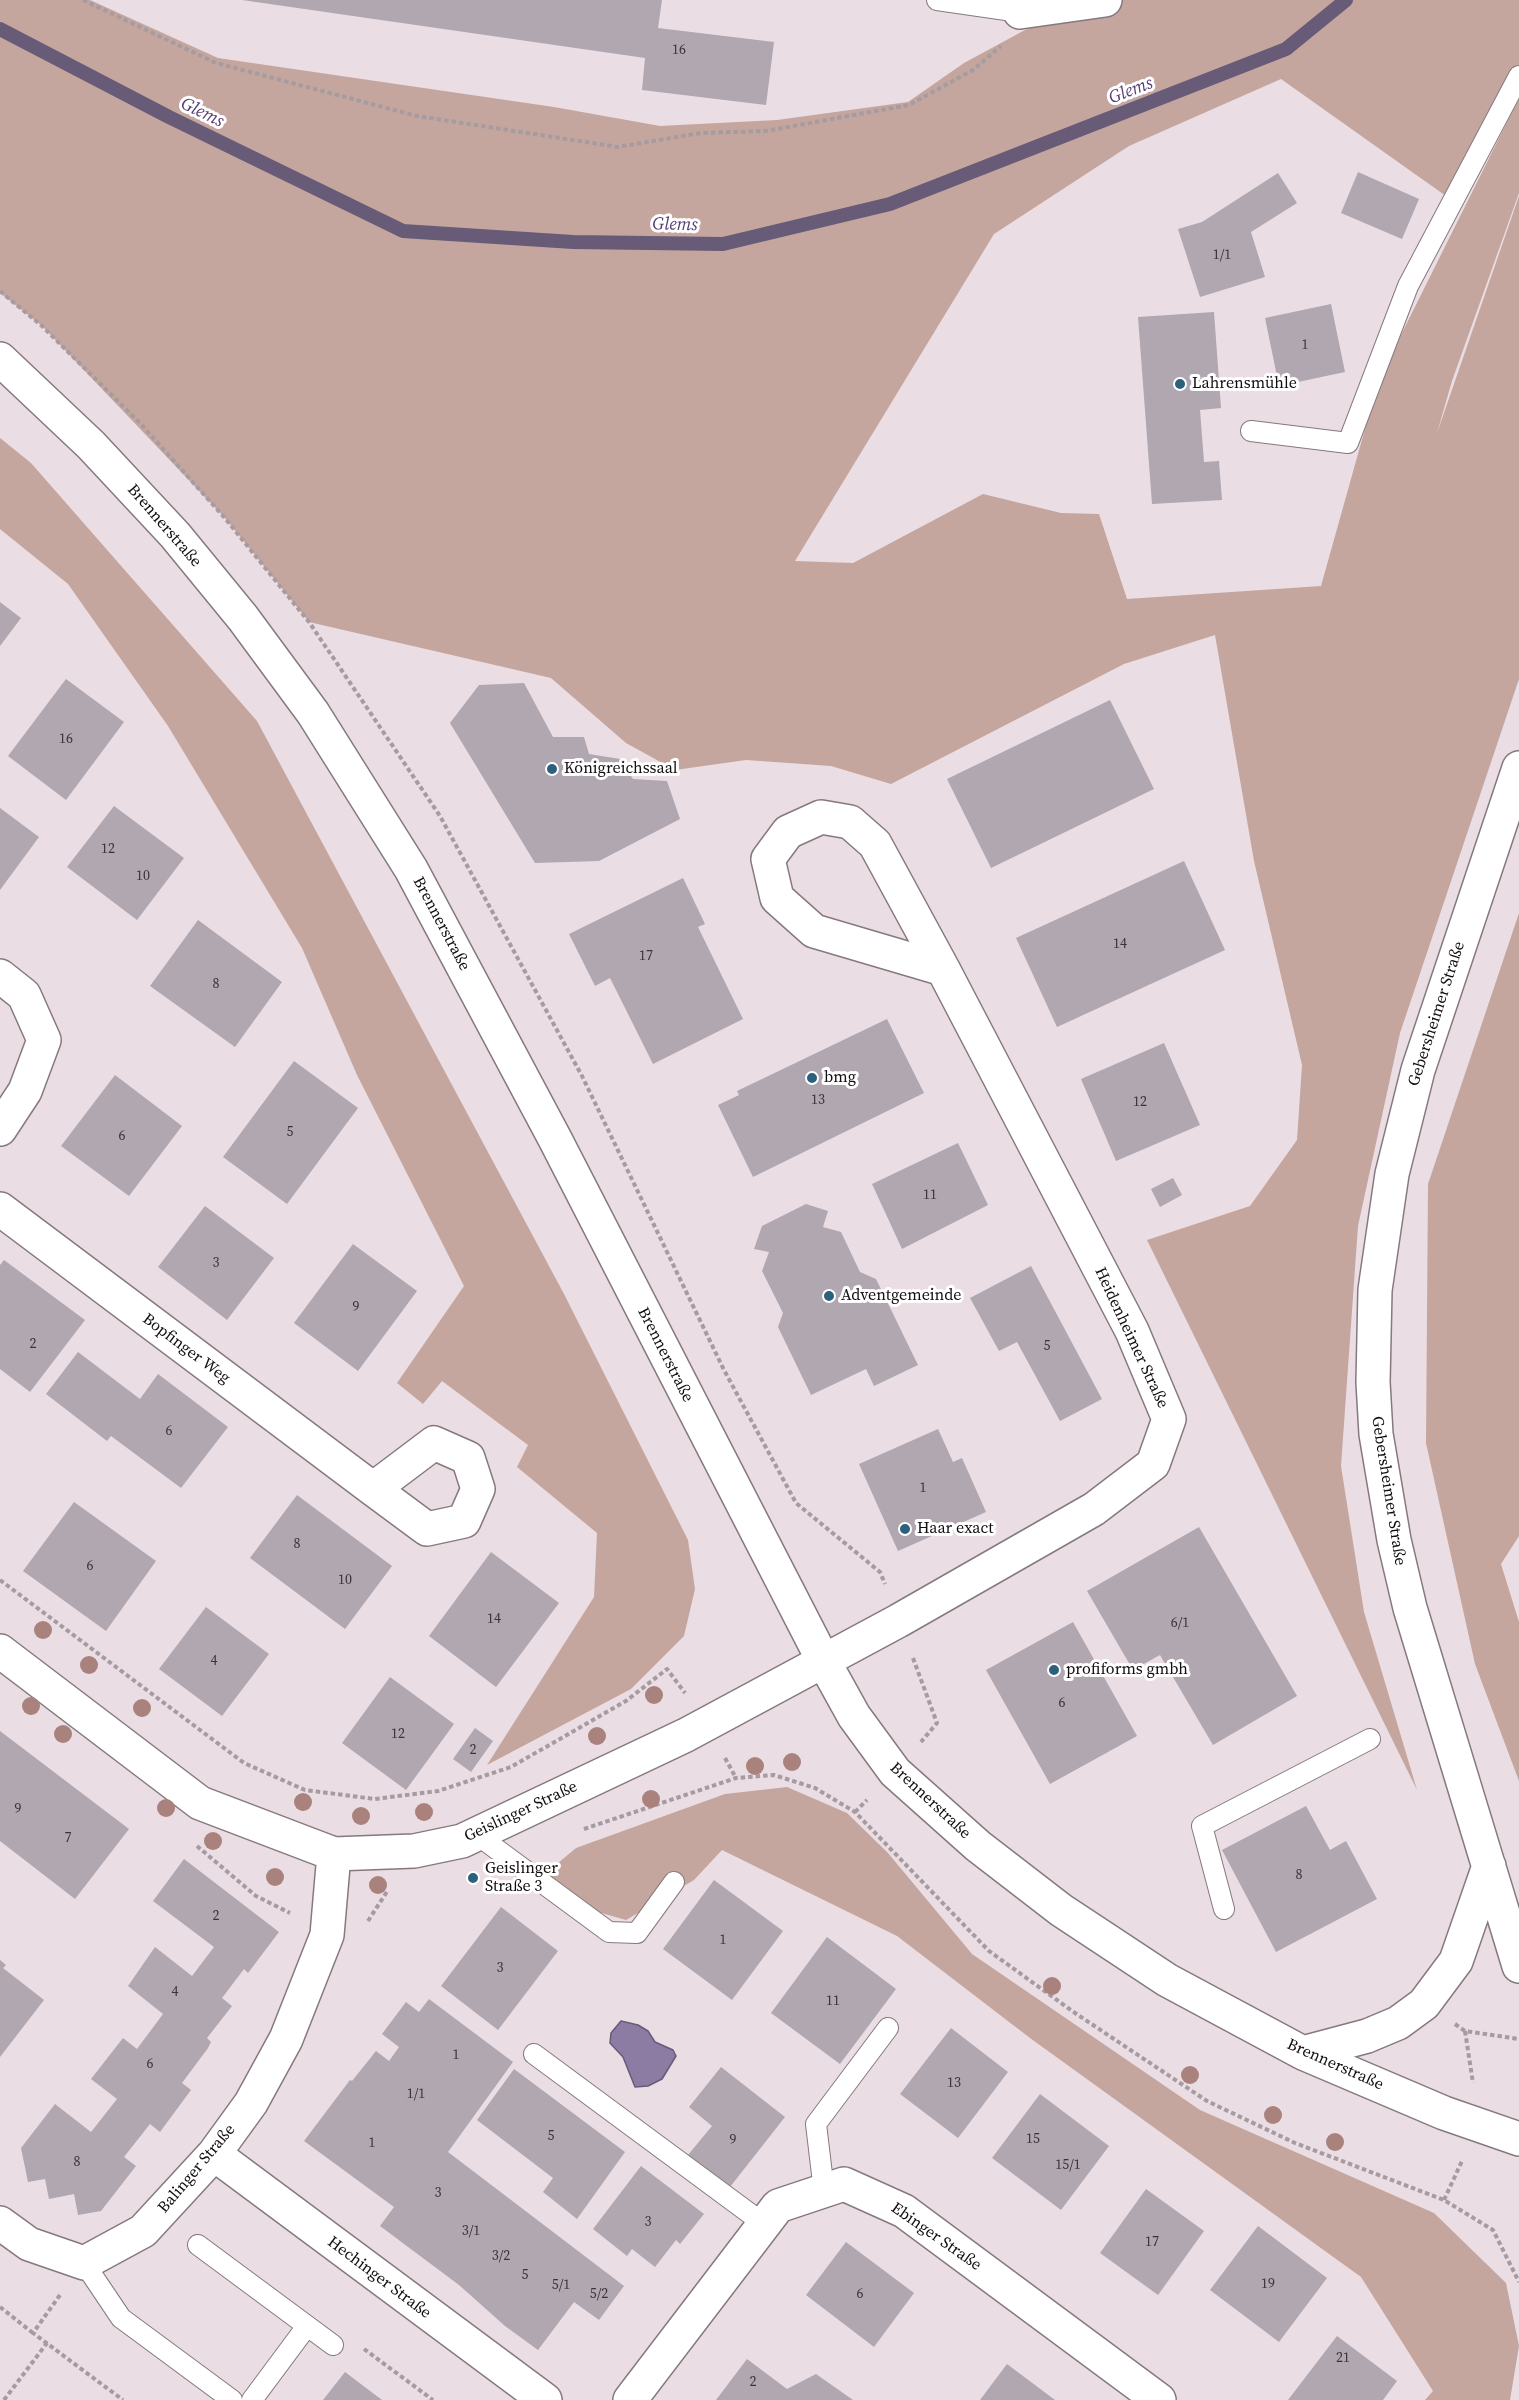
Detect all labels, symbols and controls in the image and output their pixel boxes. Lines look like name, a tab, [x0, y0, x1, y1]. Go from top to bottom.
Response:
house number: 16	[672, 42, 686, 58]
water label: Glems	[1106, 73, 1156, 109]
water label: Glems	[177, 93, 227, 133]
water label: Glems	[652, 214, 698, 236]
house number: 1/1	[1213, 247, 1231, 263]
house number: 1	[1302, 337, 1308, 353]
place label: Lahrensmühle	[1192, 374, 1297, 394]
marker: Lahrensmühle	[1173, 377, 1187, 391]
street label: Brennerstraße	[123, 481, 205, 571]
house number: 16	[59, 731, 73, 747]
place label: Königreichssaal	[564, 759, 678, 779]
marker: Königreichssaal	[545, 762, 559, 776]
house number: 12	[101, 841, 115, 857]
house number: 10	[136, 868, 150, 884]
street label: Brennerstraße	[408, 874, 474, 974]
house number: 14	[1113, 936, 1127, 952]
street label: Gebersheimer Straße	[1405, 939, 1469, 1089]
house number: 17	[639, 948, 653, 964]
house number: 8	[213, 976, 219, 992]
place label: bmg	[824, 1068, 856, 1088]
marker: bmg	[805, 1071, 819, 1085]
house number: 13	[811, 1092, 825, 1108]
house number: 12	[1133, 1094, 1147, 1110]
house number: 5	[287, 1124, 293, 1140]
house number: 6	[119, 1128, 125, 1144]
house number: 11	[923, 1187, 937, 1203]
house number: 3	[213, 1255, 219, 1271]
street label: Heidenheimer Straße	[1090, 1264, 1172, 1412]
place label: Adventgemeinde	[841, 1286, 962, 1306]
marker: Adventgemeinde	[822, 1289, 836, 1303]
house number: 9	[353, 1299, 359, 1315]
street label: Brennerstraße	[633, 1305, 697, 1405]
street label: Bopfinger Weg	[138, 1310, 234, 1388]
house number: 2	[30, 1336, 36, 1352]
house number: 5	[1044, 1338, 1050, 1354]
street label: Gebersheimer Straße	[1367, 1415, 1409, 1567]
house number: 6	[166, 1423, 172, 1439]
house number: 1	[920, 1480, 926, 1496]
place label: Haar exact	[917, 1519, 993, 1539]
marker: Haar exact	[898, 1522, 912, 1536]
house number: 8	[294, 1536, 300, 1552]
house number: 6	[87, 1558, 93, 1574]
house number: 10	[338, 1572, 352, 1588]
house number: 14	[487, 1611, 501, 1627]
house number: 6/1	[1171, 1615, 1189, 1631]
house number: 4	[211, 1653, 217, 1669]
place label: profiforms gmbh	[1066, 1660, 1188, 1680]
marker: profiforms gmbh	[1047, 1663, 1061, 1677]
house number: 6	[1059, 1695, 1065, 1711]
house number: 12	[391, 1726, 405, 1742]
house number: 2	[470, 1742, 476, 1758]
street label: Brennerstraße	[886, 1759, 974, 1843]
street label: Geislinger Straße	[462, 1777, 580, 1847]
house number: 9	[15, 1801, 21, 1817]
house number: 7	[65, 1830, 71, 1846]
place label: Geislinger Straße 3	[485, 1859, 558, 1897]
house number: 8	[1296, 1867, 1302, 1883]
marker: Geislinger Straße 3	[466, 1871, 480, 1885]
house number: 2	[213, 1908, 219, 1924]
house number: 1	[720, 1932, 726, 1948]
house number: 3	[497, 1960, 503, 1976]
house number: 4	[172, 1984, 178, 2000]
house number: 11	[826, 1993, 840, 2009]
street label: Brennerstraße	[1284, 2035, 1386, 2095]
house number: 1	[453, 2047, 459, 2063]
house number: 6	[147, 2056, 153, 2072]
house number: 13	[947, 2075, 961, 2091]
house number: 1/1	[407, 2086, 425, 2102]
street label: Balinger Straße	[154, 2121, 240, 2217]
house number: 5	[548, 2128, 554, 2144]
house number: 15	[1026, 2131, 1040, 2147]
house number: 9	[730, 2132, 736, 2148]
house number: 1	[369, 2135, 375, 2151]
house number: 8	[74, 2154, 80, 2170]
house number: 15/1	[1055, 2157, 1081, 2173]
house number: 3	[435, 2185, 441, 2201]
street label: Ebinger Straße	[887, 2199, 985, 2275]
house number: 3	[645, 2214, 651, 2230]
house number: 3/1	[462, 2223, 480, 2239]
street label: Hechinger Straße	[323, 2233, 435, 2323]
house number: 17	[1145, 2234, 1159, 2250]
house number: 3/2	[492, 2248, 510, 2264]
house number: 5	[522, 2267, 528, 2283]
house number: 19	[1261, 2276, 1275, 2292]
house number: 5/1	[552, 2277, 570, 2293]
house number: 5/2	[590, 2286, 608, 2302]
house number: 6	[857, 2286, 863, 2302]
house number: 21	[1336, 2350, 1350, 2366]
house number: 2	[750, 2374, 756, 2390]

